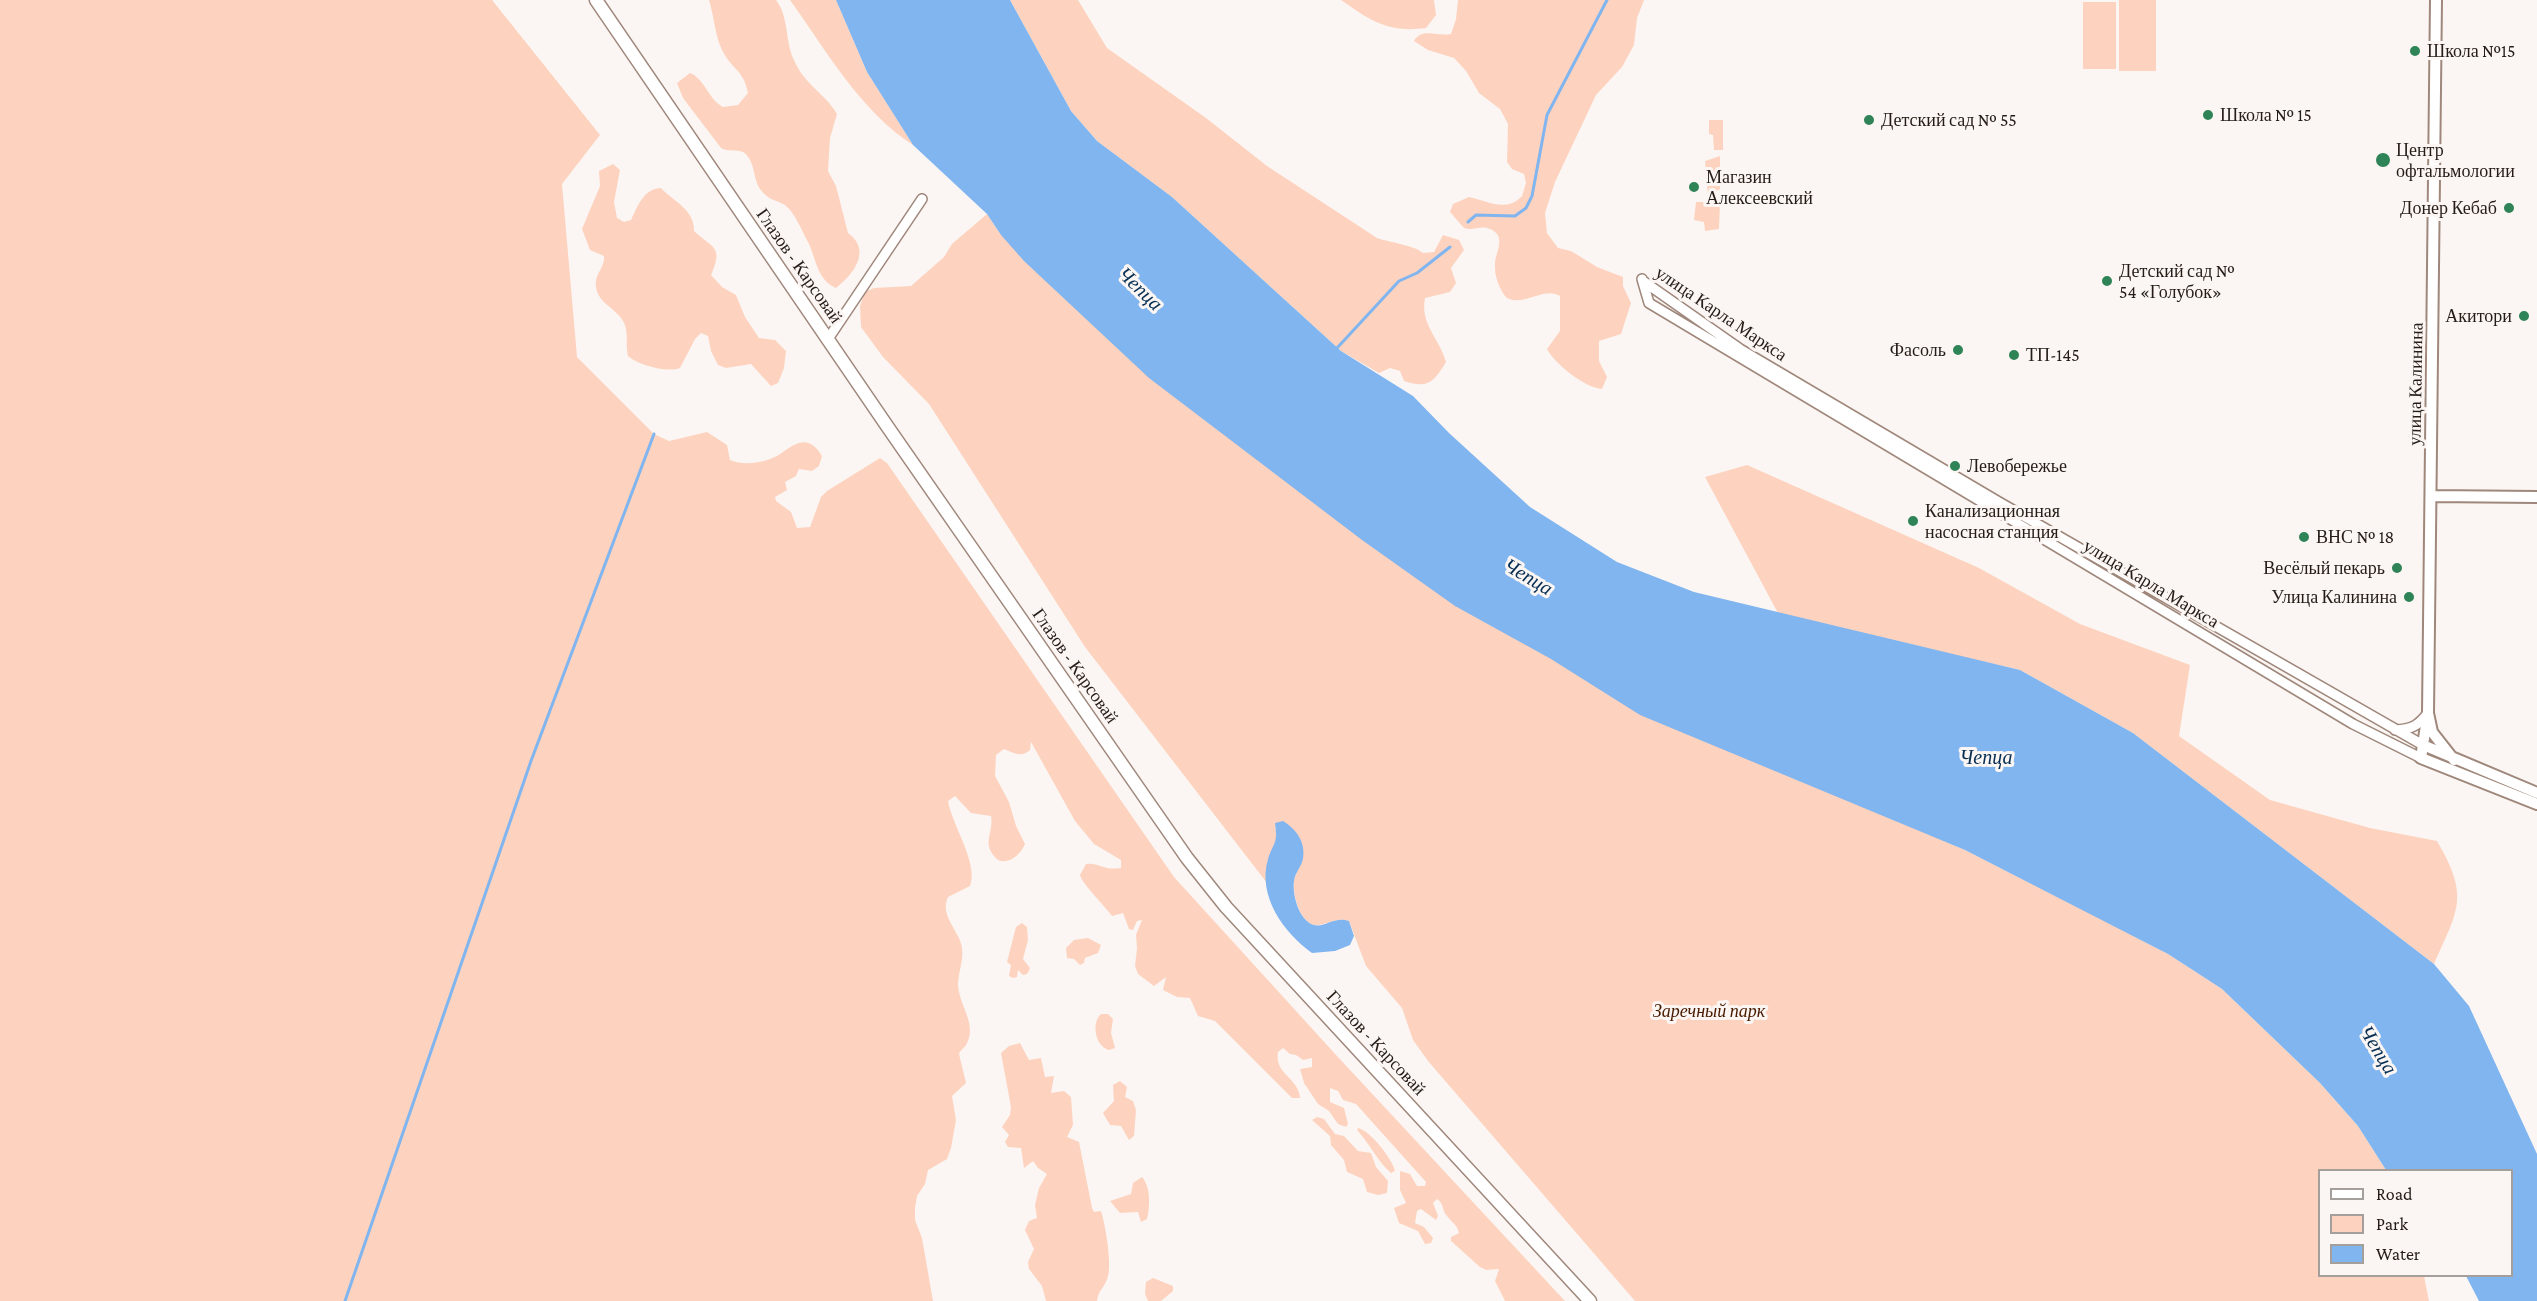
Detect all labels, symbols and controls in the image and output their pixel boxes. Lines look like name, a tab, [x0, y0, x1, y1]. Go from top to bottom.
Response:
place label: Школа №15	[2427, 40, 2515, 62]
marker: Школа №15	[2408, 44, 2422, 58]
place label: Школа № 15	[2220, 104, 2312, 126]
marker: Школа № 15	[2201, 108, 2215, 122]
place label: Детский сад № 55	[1881, 109, 2017, 131]
marker: Детский сад № 55	[1862, 113, 1876, 127]
place label: Центр офтальмологии	[2396, 139, 2515, 182]
marker: Центр офтальмологии	[2374, 151, 2392, 169]
place label: Магазин Алексеевский	[1706, 166, 1813, 208]
marker: Магазин Алексеевский	[1687, 180, 1701, 194]
place label: Донер Кебаб	[2400, 197, 2497, 219]
marker: Донер Кебаб	[2502, 201, 2516, 215]
street label: Глазов - Карсовай	[751, 204, 847, 328]
place label: Детский сад № 54 «Голубок»	[2119, 260, 2235, 302]
water label: Чепца	[1113, 262, 1167, 316]
street label: улица Карла Маркса	[1651, 262, 1791, 366]
marker: Детский сад № 54 «Голубок»	[2100, 274, 2114, 288]
place label: Акитори	[2445, 305, 2512, 327]
marker: Акитори	[2517, 309, 2531, 323]
street label: улица Калинина	[2404, 322, 2428, 446]
place label: Фасоль	[1890, 339, 1946, 361]
marker: Фасоль	[1951, 343, 1965, 357]
place label: ТП-145	[2026, 344, 2080, 366]
marker: ТП-145	[2007, 348, 2021, 362]
place label: Левобережье	[1967, 455, 2067, 477]
marker: Левобережье	[1948, 459, 1962, 473]
place label: Канализационная насосная станция	[1925, 500, 2060, 542]
marker: Канализационная насосная станция	[1906, 514, 1920, 528]
place label: ВНС № 18	[2316, 526, 2394, 548]
marker: ВНС № 18	[2297, 530, 2311, 544]
street label: улица Карла Маркса	[2079, 535, 2223, 633]
water label: Чепца	[1499, 553, 1557, 601]
place label: Весёлый пекарь	[2263, 557, 2385, 579]
marker: Весёлый пекарь	[2390, 561, 2404, 575]
place label: Улица Калинина	[2271, 586, 2397, 608]
marker: Улица Калинина	[2402, 590, 2416, 604]
street label: Глазов - Карсовай	[1027, 604, 1123, 728]
water label: Чепца	[1960, 746, 2012, 770]
street label: Глазов - Карсовай	[1322, 986, 1430, 1100]
park label: Заречный парк	[1653, 1000, 1765, 1022]
water label: Чепца	[2354, 1021, 2402, 1079]
legend	[2318, 1169, 2513, 1277]
text: Road	[2376, 1184, 2413, 1204]
text: Park	[2376, 1214, 2408, 1234]
text: Water	[2376, 1244, 2420, 1264]

